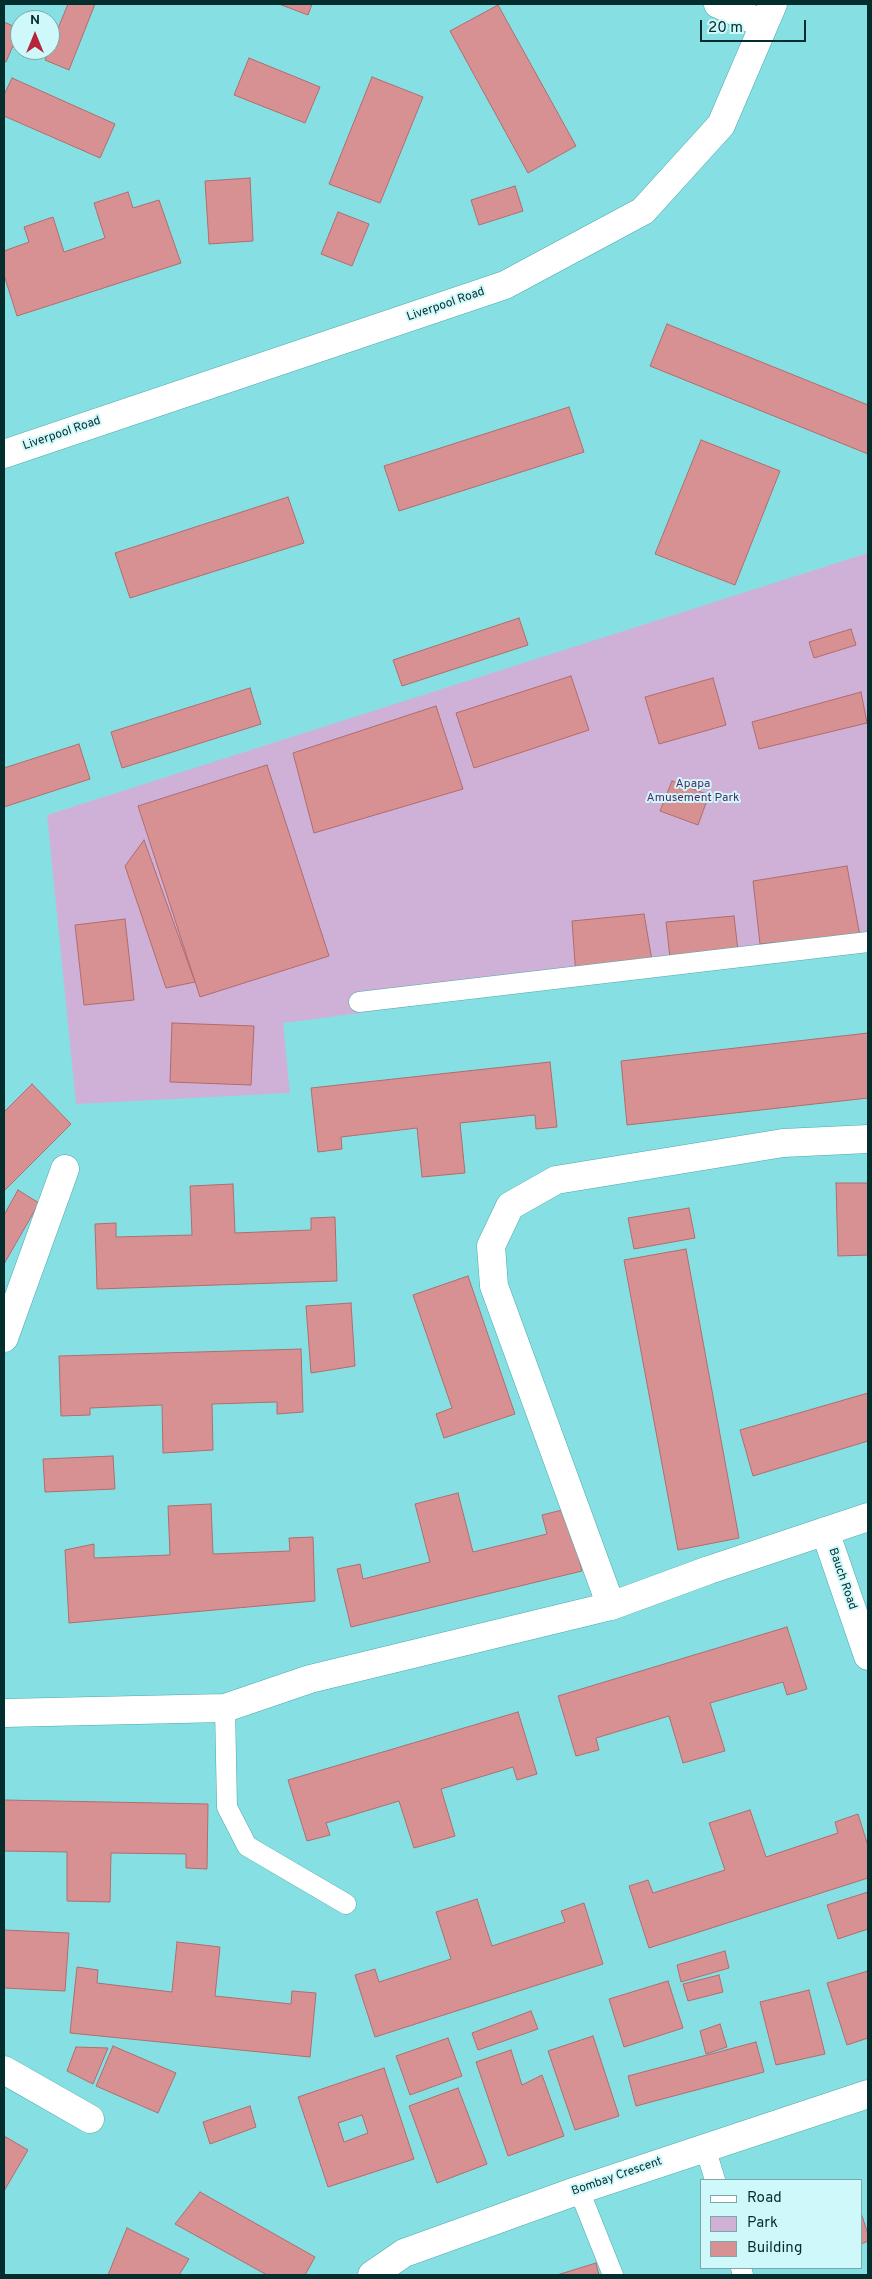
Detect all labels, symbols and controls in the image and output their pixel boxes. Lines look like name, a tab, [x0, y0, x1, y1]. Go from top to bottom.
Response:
north arrow	[10, 10, 60, 60]
scale bar	[702, 10, 808, 42]
text: N	[30, 12, 40, 29]
text: 20 m	[708, 19, 743, 38]
street label: Liverpool Road	[405, 285, 487, 325]
street label: Liverpool Road	[21, 414, 103, 454]
park label: Apapa Amusement Park	[647, 778, 739, 806]
street label: Bauch Road	[825, 1546, 859, 1612]
street label: Bombay Crescent	[570, 2155, 664, 2199]
legend	[700, 2179, 862, 2269]
text: Road	[747, 2189, 782, 2208]
text: Park	[747, 2214, 778, 2233]
text: Building	[747, 2239, 802, 2258]

